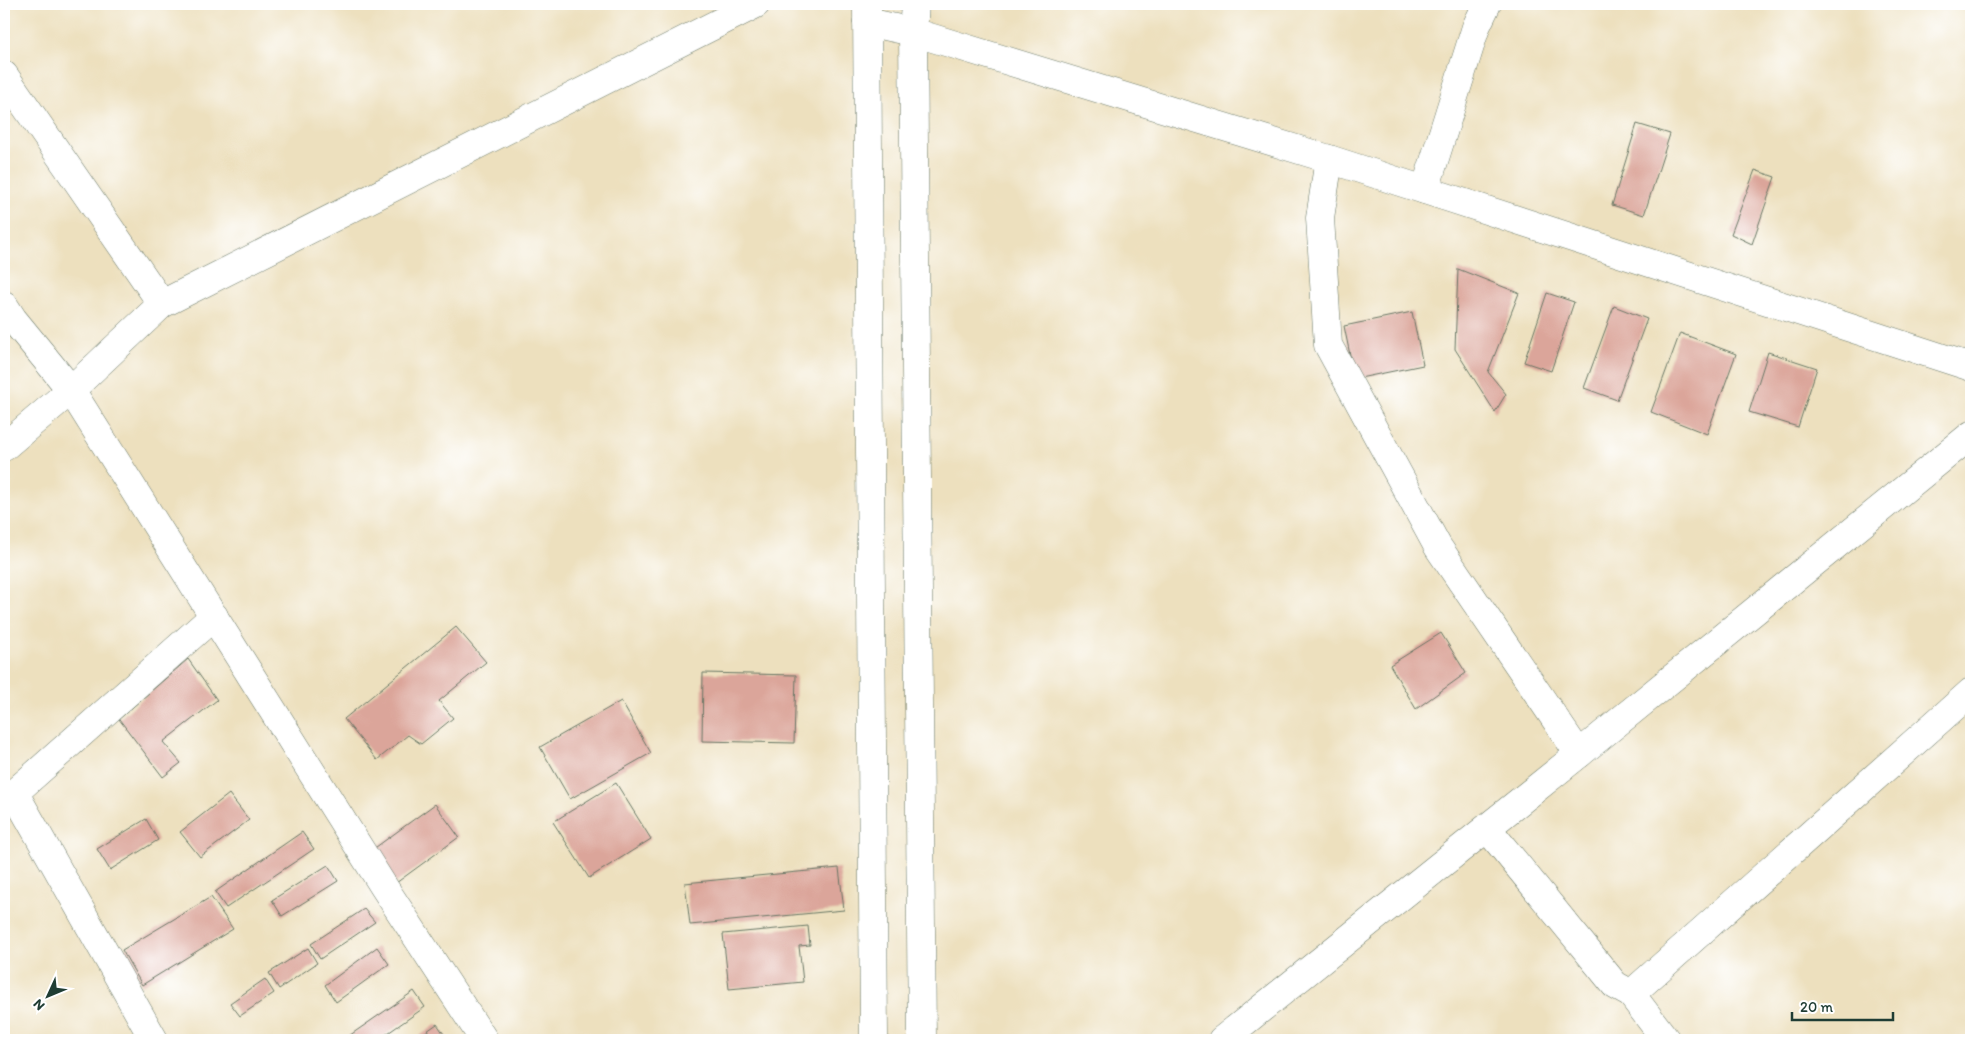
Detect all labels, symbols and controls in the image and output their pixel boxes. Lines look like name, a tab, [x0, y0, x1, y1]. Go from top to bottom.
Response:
north arrow	[22, 972, 72, 1022]
scale bar	[1792, 989, 1894, 1021]
text: N	[30, 995, 48, 1014]
text: 20 m	[1800, 998, 1834, 1016]

